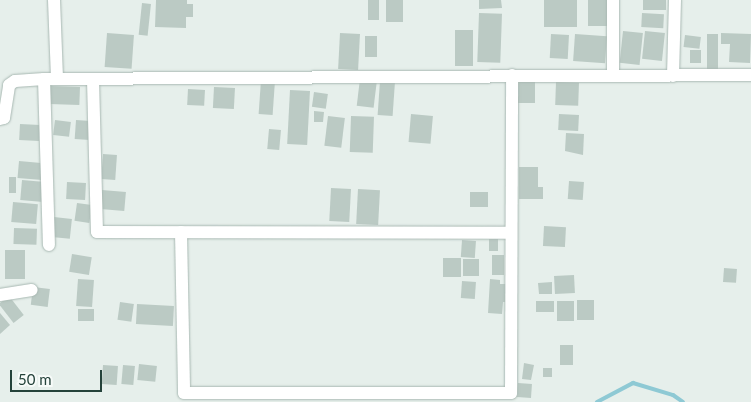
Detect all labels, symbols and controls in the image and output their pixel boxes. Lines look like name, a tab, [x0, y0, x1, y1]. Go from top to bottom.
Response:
scale bar	[12, 360, 105, 392]
text: 50 m	[18, 370, 52, 388]

